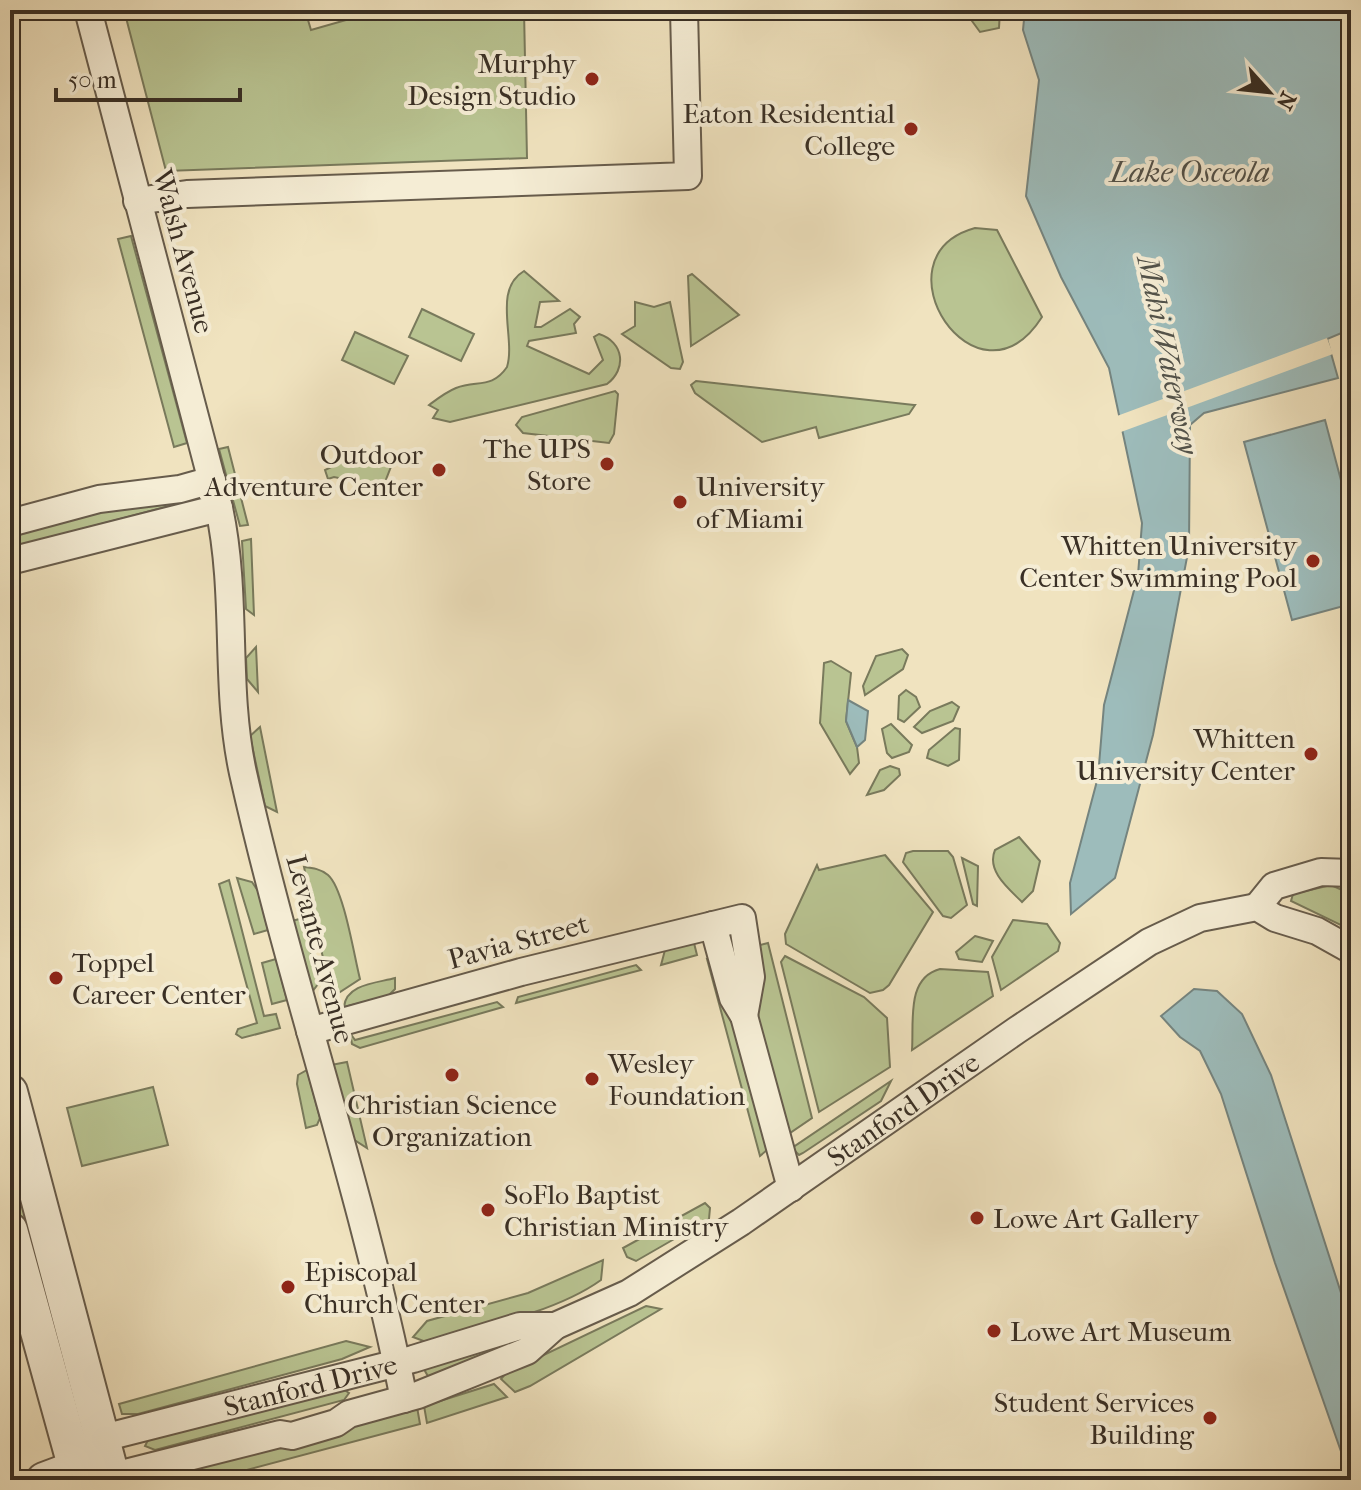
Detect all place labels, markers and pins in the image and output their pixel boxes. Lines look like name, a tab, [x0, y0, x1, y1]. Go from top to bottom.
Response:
place label: Murphy Design Studio	[407, 47, 577, 112]
marker: Murphy Design Studio	[583, 70, 601, 88]
place label: Eaton Residential College	[682, 97, 895, 162]
marker: Eaton Residential College	[902, 120, 920, 138]
place label: The UPS Store	[483, 432, 591, 497]
place label: Outdoor Adventure Center	[204, 438, 423, 503]
marker: The UPS Store	[598, 455, 616, 473]
marker: Outdoor Adventure Center	[430, 461, 448, 479]
place label: University of Miami	[696, 470, 825, 535]
marker: University of Miami	[671, 493, 689, 511]
place label: Whitten University Center Swimming Pool	[1019, 529, 1298, 594]
marker: Whitten University Center Swimming Pool	[1304, 552, 1322, 570]
place label: Whitten University Center	[1076, 722, 1295, 787]
marker: Whitten University Center	[1302, 745, 1320, 763]
place label: Toppel Career Center	[72, 946, 246, 1011]
marker: Toppel Career Center	[47, 969, 65, 987]
place label: Wesley Foundation	[607, 1047, 745, 1112]
marker: Christian Science Organization	[443, 1066, 461, 1084]
marker: Wesley Foundation	[583, 1070, 601, 1088]
place label: Christian Science Organization	[347, 1088, 557, 1153]
place label: SoFlo Baptist Christian Ministry	[504, 1178, 729, 1243]
marker: SoFlo Baptist Christian Ministry	[479, 1201, 497, 1219]
place label: Lowe Art Gallery	[993, 1202, 1200, 1235]
marker: Lowe Art Gallery	[968, 1209, 986, 1227]
place label: Episcopal Church Center	[304, 1255, 484, 1320]
marker: Episcopal Church Center	[279, 1278, 297, 1296]
place label: Lowe Art Museum	[1010, 1315, 1232, 1348]
marker: Lowe Art Museum	[985, 1322, 1003, 1340]
place label: Student Services Building	[994, 1386, 1195, 1451]
marker: Student Services Building	[1201, 1409, 1219, 1427]

